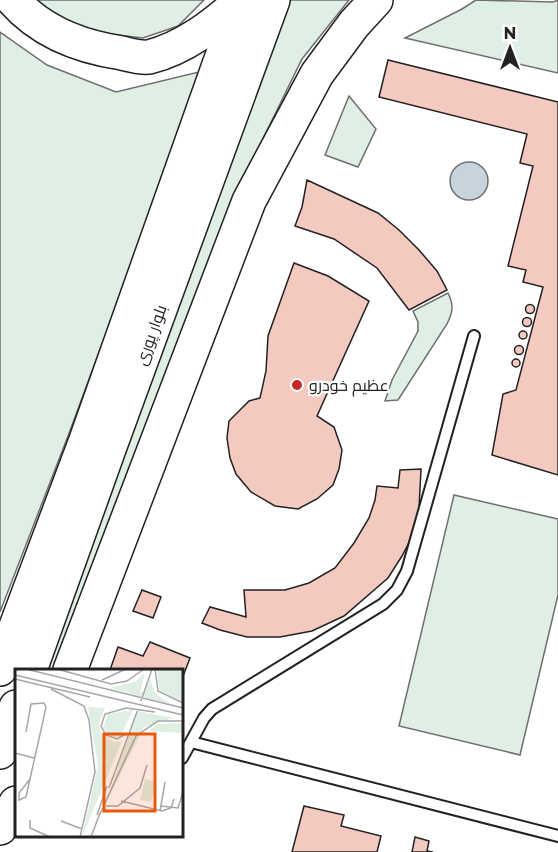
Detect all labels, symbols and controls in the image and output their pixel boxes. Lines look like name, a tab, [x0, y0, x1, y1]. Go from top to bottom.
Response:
north arrow	[480, 18, 540, 78]
text: N	[504, 24, 516, 43]
street label: بلوار پوری	[131, 302, 173, 369]
place label: عظیم خودرو	[309, 376, 389, 397]
marker: عظیم خودرو	[290, 378, 304, 392]
inset map	[15, 669, 183, 837]

